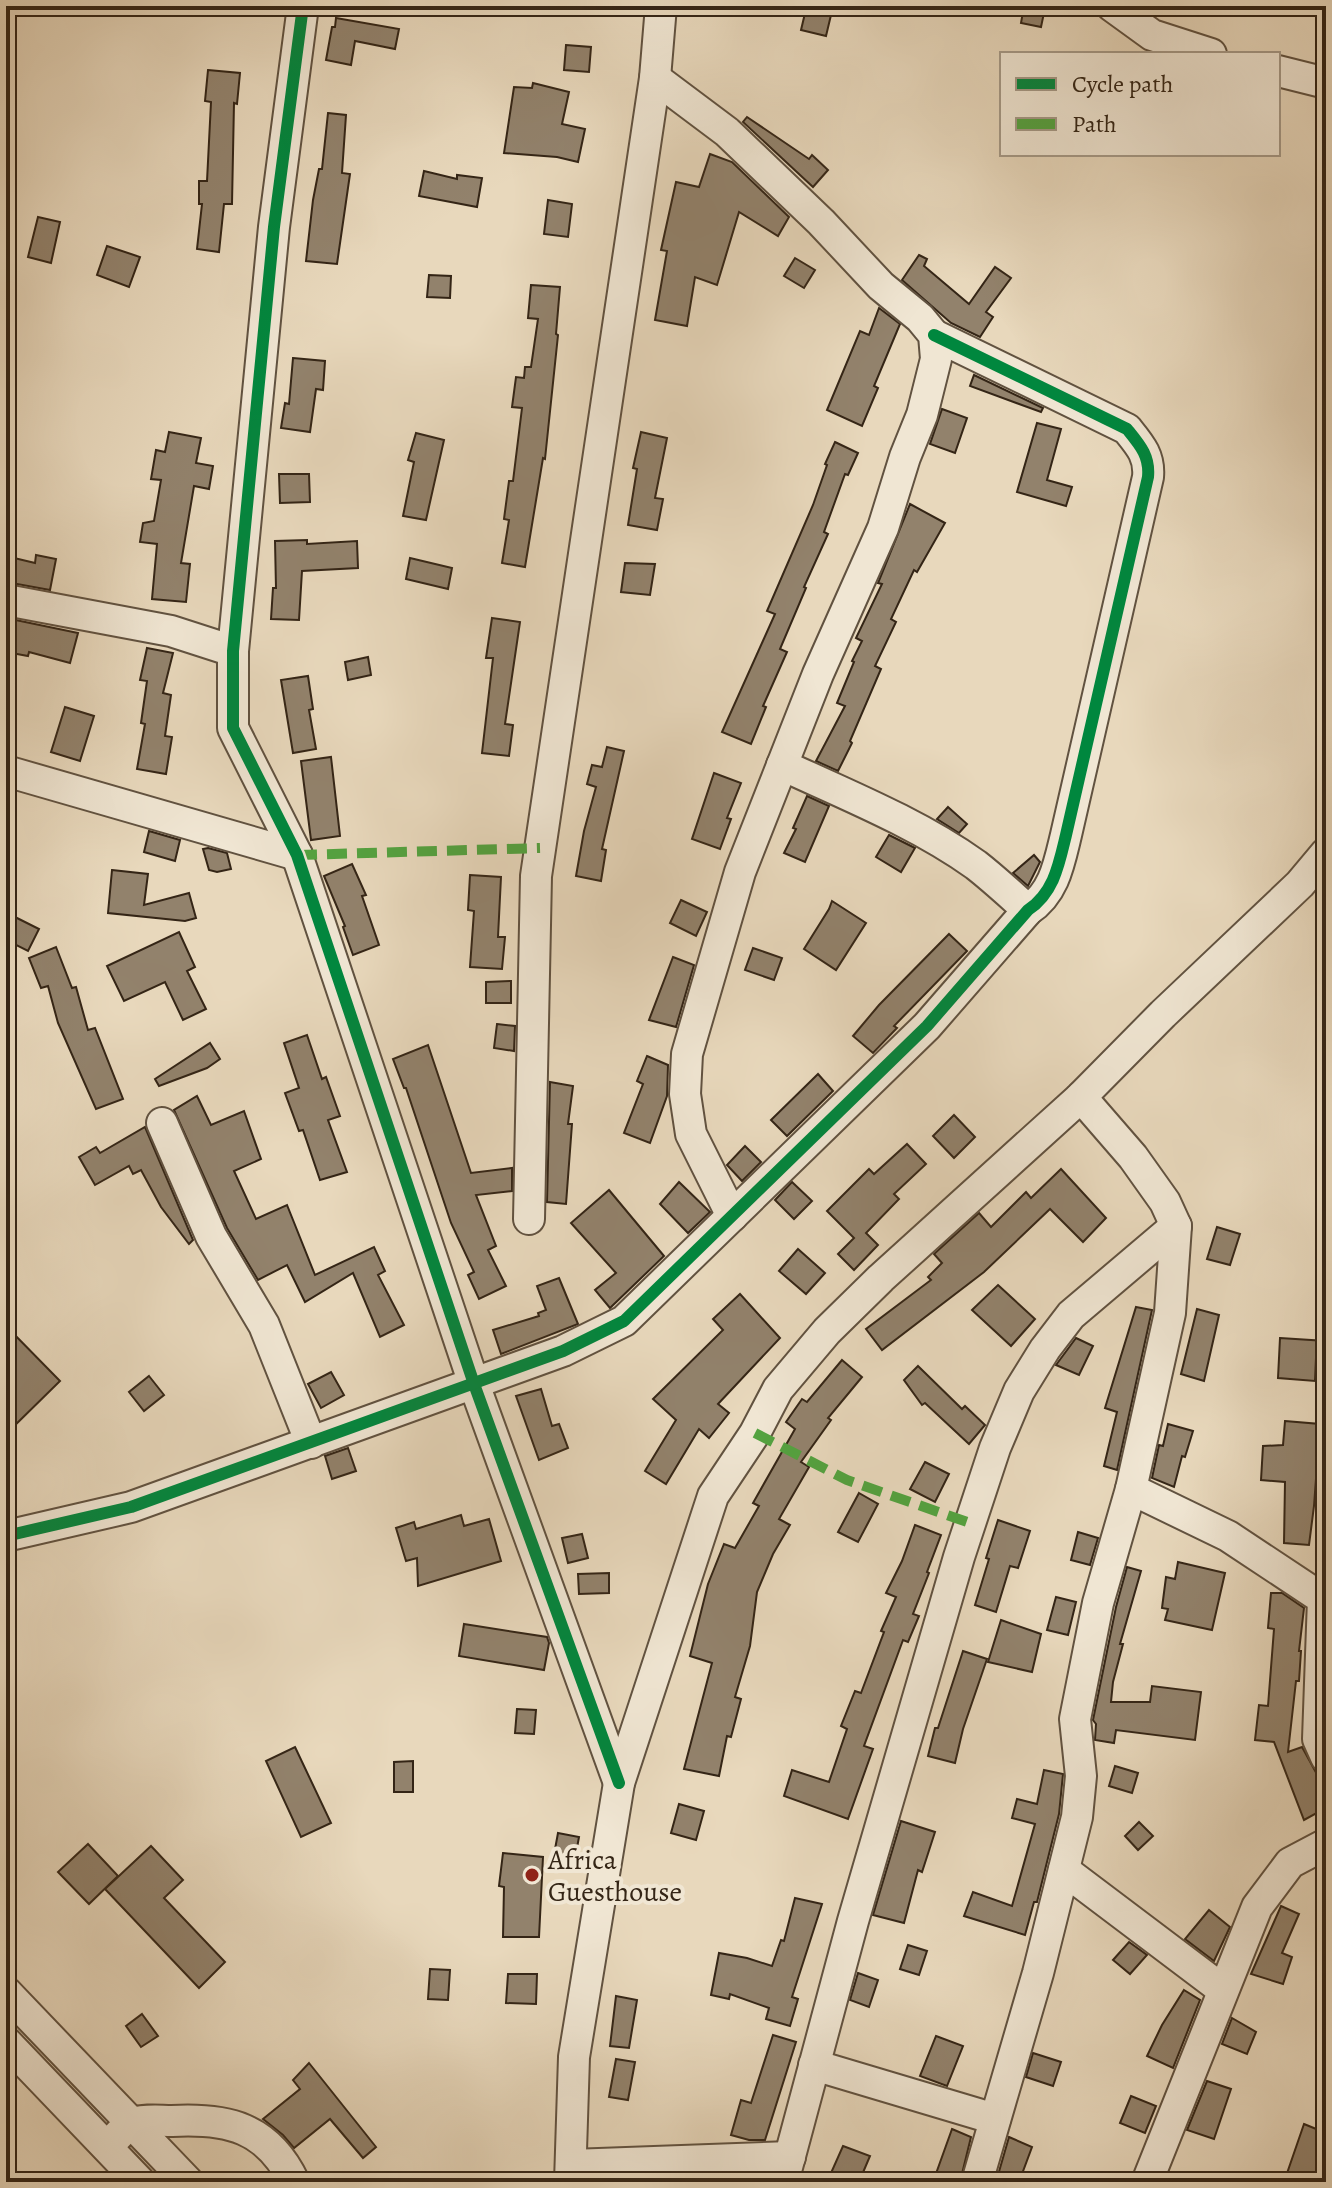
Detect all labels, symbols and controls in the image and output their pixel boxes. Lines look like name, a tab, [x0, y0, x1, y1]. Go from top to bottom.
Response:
legend	[1000, 52, 1280, 156]
text: Cycle path	[1072, 68, 1173, 100]
text: Path	[1072, 108, 1117, 140]
place label: Africa Guesthouse	[547, 1841, 682, 1911]
marker: Africa Guesthouse	[523, 1866, 541, 1884]

